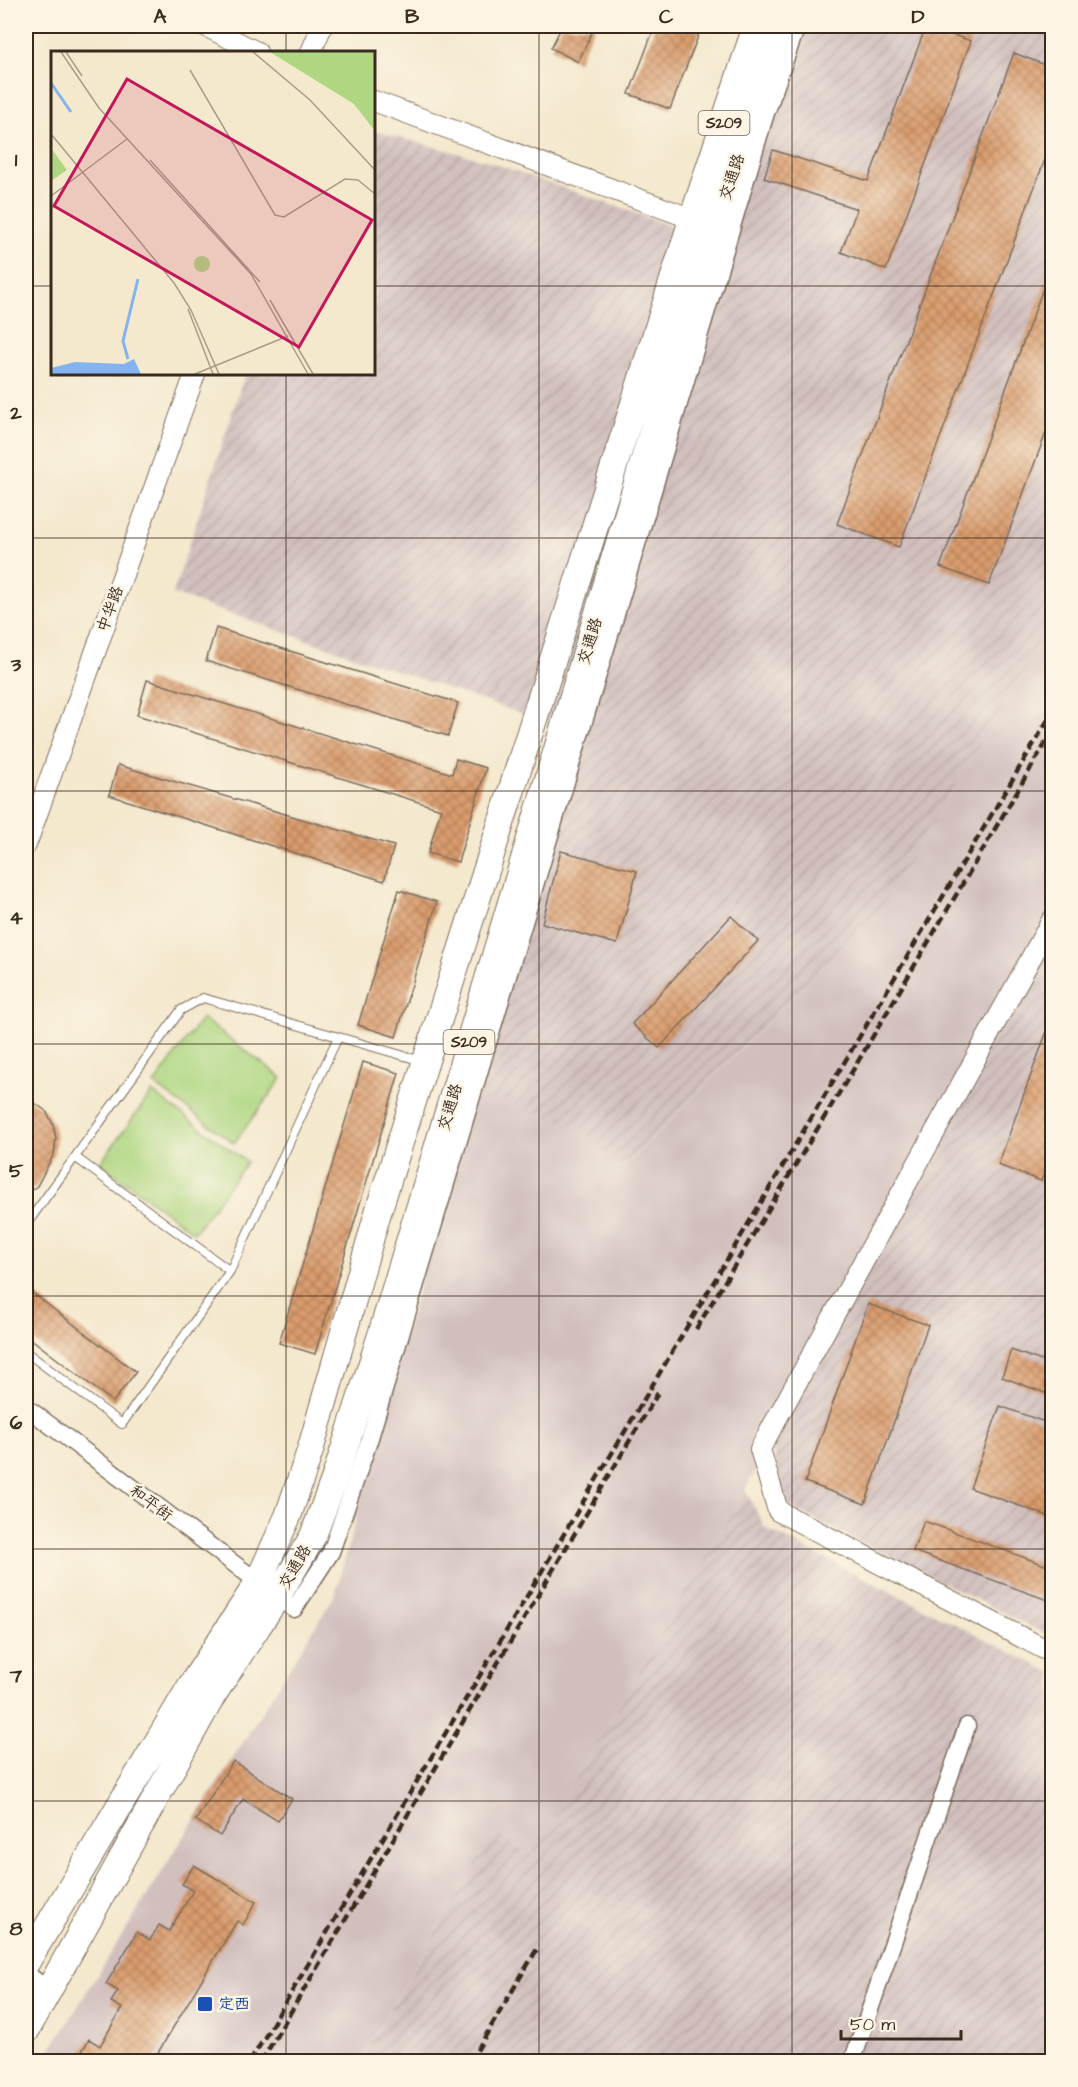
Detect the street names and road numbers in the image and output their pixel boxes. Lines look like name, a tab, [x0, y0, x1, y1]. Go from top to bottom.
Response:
road number: S209	[698, 111, 750, 135]
street label: 交通路	[714, 151, 750, 203]
street label: 中华路	[91, 583, 129, 635]
street label: 交通路	[572, 615, 608, 667]
road number: S209	[444, 1030, 494, 1054]
street label: 交通路	[432, 1081, 468, 1133]
street label: 和平街	[125, 1480, 177, 1526]
street label: 交通路	[273, 1541, 317, 1593]

